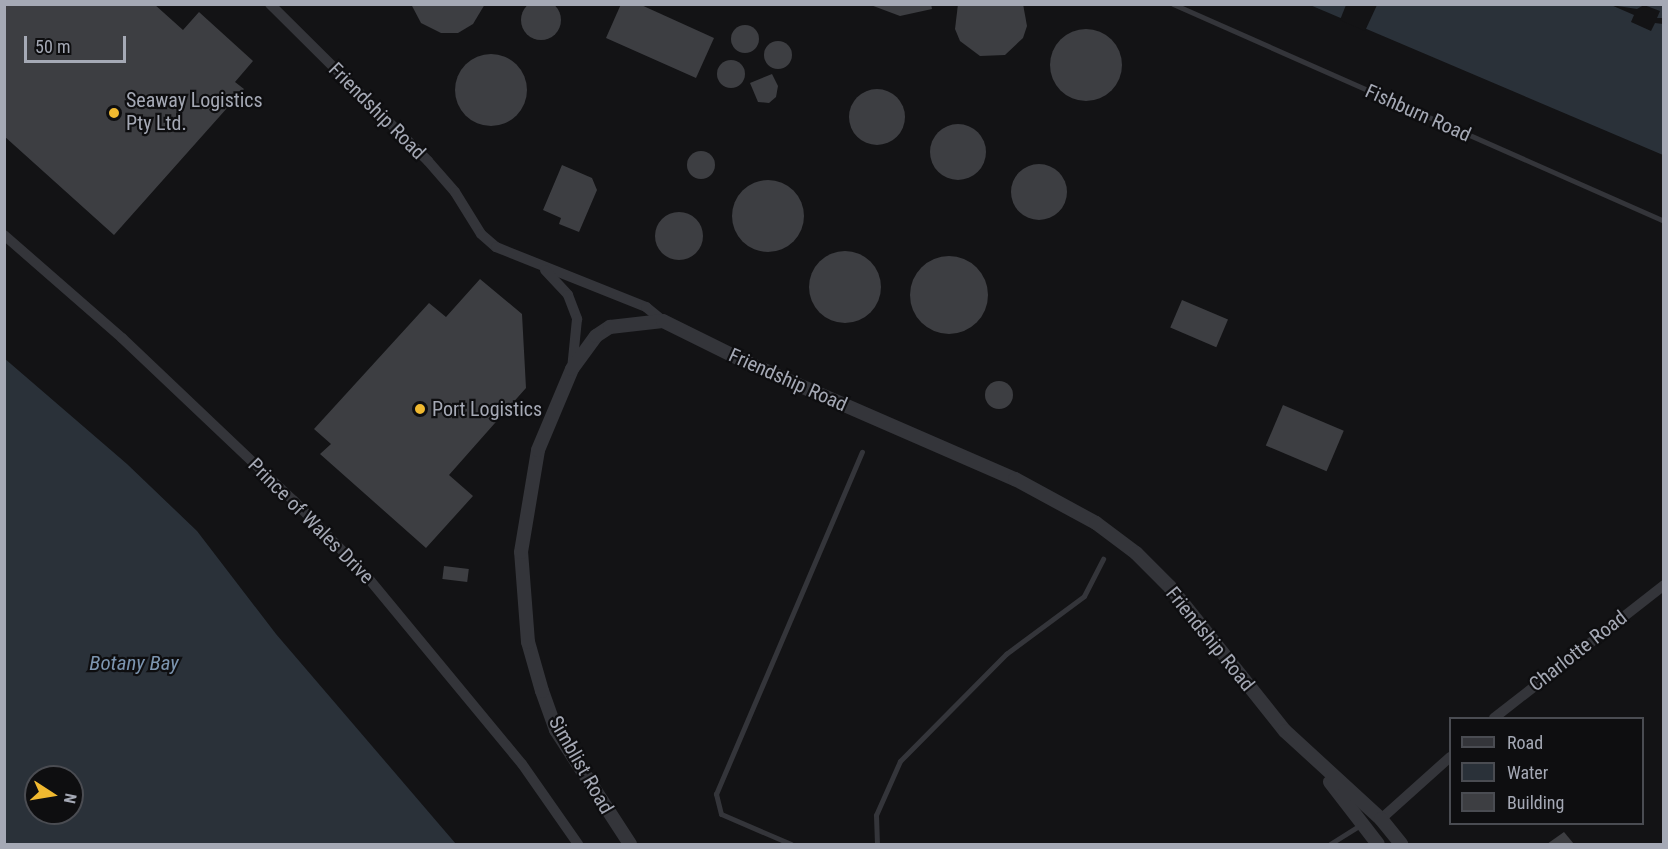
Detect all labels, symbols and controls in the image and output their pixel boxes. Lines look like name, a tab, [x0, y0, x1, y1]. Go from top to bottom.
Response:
scale bar	[27, 24, 129, 62]
text: 50 m	[35, 36, 70, 57]
street label: Friendship Road	[324, 58, 430, 164]
street label: Fishburn Road	[1361, 79, 1475, 147]
place label: Seaway Logistics Pty Ltd.	[126, 89, 263, 136]
marker: Seaway Logistics Pty Ltd.	[107, 106, 121, 120]
street label: Friendship Road	[725, 343, 851, 417]
place label: Port Logistics	[432, 397, 542, 421]
marker: Port Logistics	[413, 402, 427, 416]
street label: Prince of Wales Drive	[243, 453, 379, 589]
street label: Friendship Road	[1161, 582, 1259, 696]
street label: Charlotte Road	[1524, 605, 1632, 697]
water label: Botany Bay	[89, 650, 179, 676]
street label: Simblist Road	[543, 712, 619, 818]
legend	[1449, 717, 1644, 825]
text: Road	[1507, 732, 1543, 753]
text: Water	[1507, 762, 1548, 783]
north arrow	[24, 765, 84, 825]
text: N	[60, 792, 80, 805]
text: Building	[1507, 792, 1564, 813]

